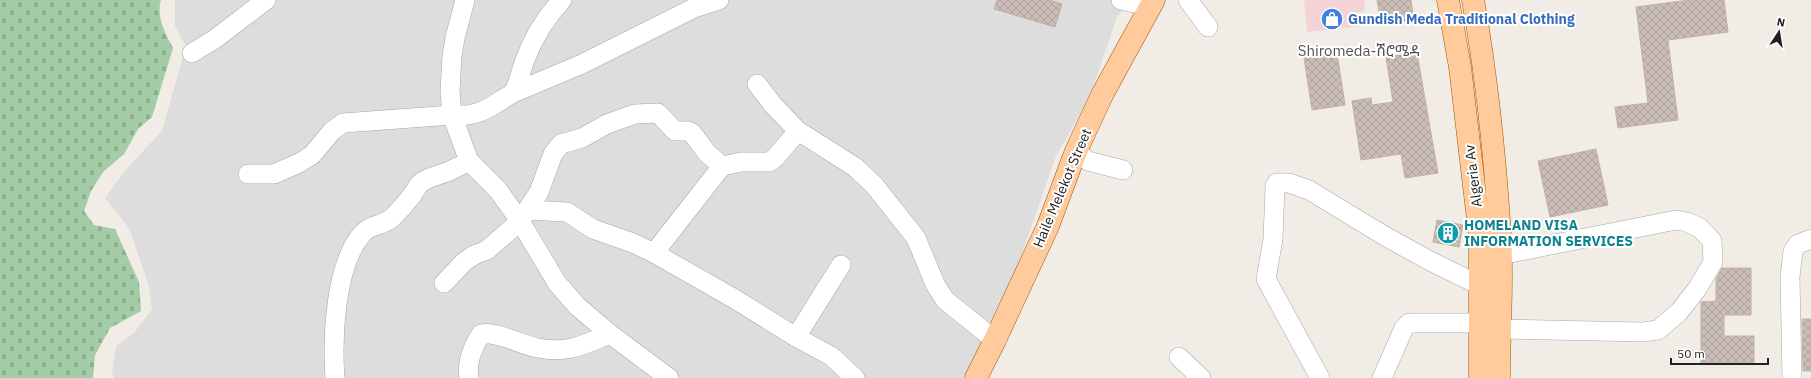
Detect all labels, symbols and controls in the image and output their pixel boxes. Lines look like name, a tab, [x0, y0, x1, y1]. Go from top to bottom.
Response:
shop icon: Gundish Meda Traditional Clothing	[1319, 6, 1345, 32]
place label: Gundish Meda Traditional Clothing	[1348, 10, 1575, 28]
north arrow	[1759, 12, 1799, 52]
text: N	[1776, 15, 1786, 30]
district label: Shiromeda-ሽሮሜዳ	[1298, 41, 1420, 60]
street label: Haile Melekot Street	[1029, 126, 1095, 250]
street label: Algeria Av	[1460, 144, 1486, 208]
place label: HOMELAND VISA INFORMATION SERVICES	[1464, 216, 1633, 250]
building icon: HOMELAND VISA INFORMATION SERVICES	[1435, 220, 1461, 246]
scale bar	[1671, 340, 1768, 366]
text: 50 m	[1677, 346, 1705, 361]

